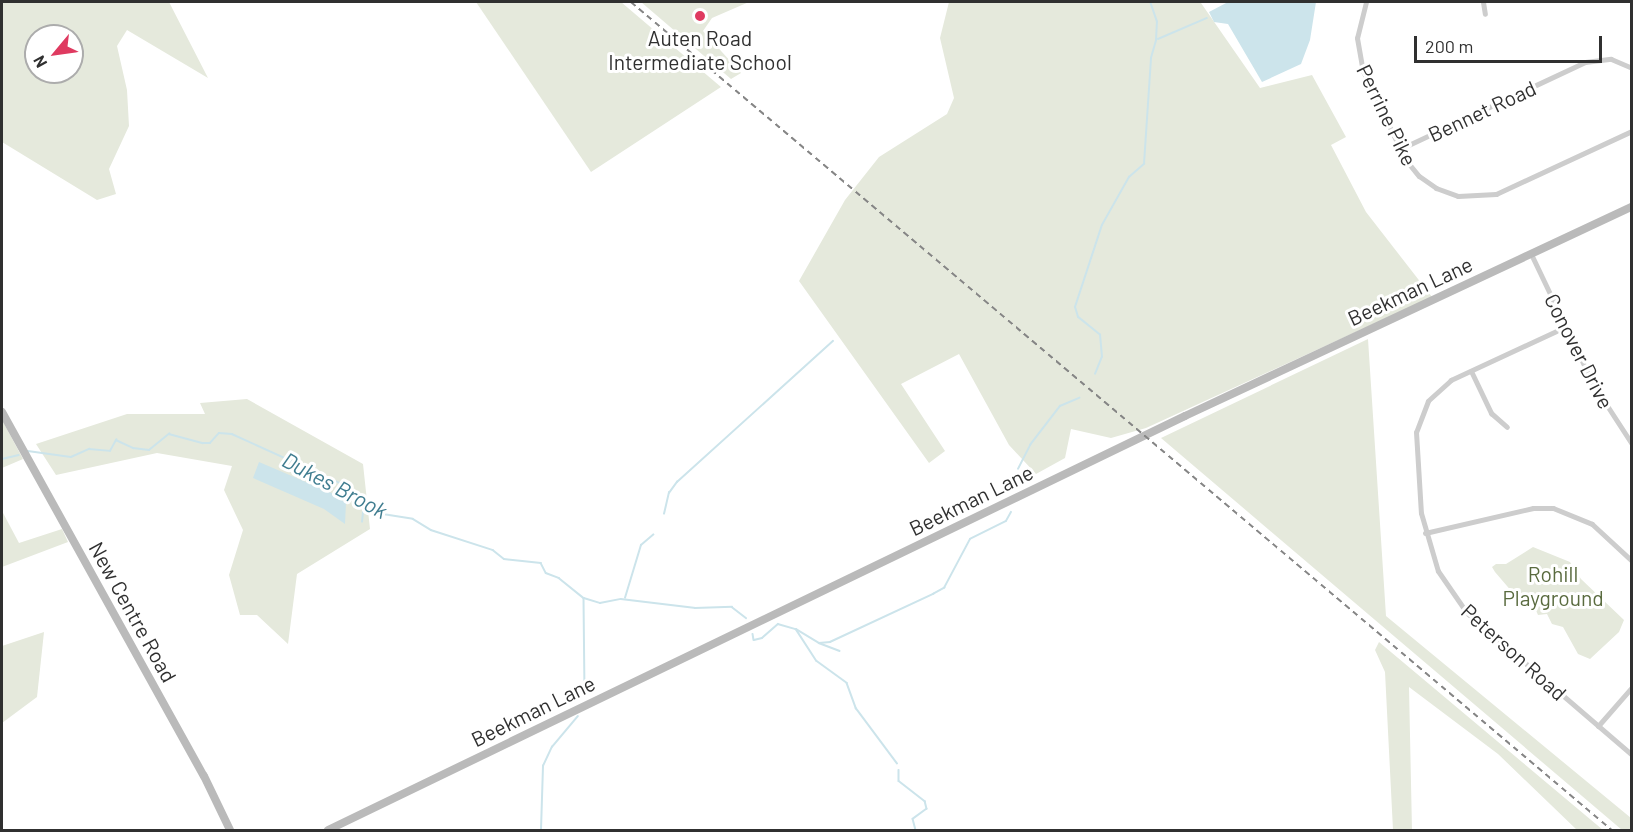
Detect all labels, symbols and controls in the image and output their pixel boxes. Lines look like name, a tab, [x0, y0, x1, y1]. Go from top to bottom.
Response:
marker: Auten Road Intermediate School	[693, 9, 707, 23]
north arrow	[24, 24, 84, 84]
scale bar	[1417, 24, 1604, 62]
place label: Auten Road Intermediate School	[608, 25, 792, 75]
text: 200 m	[1425, 35, 1473, 57]
text: N	[29, 53, 50, 71]
street label: Perrine Pike	[1352, 60, 1422, 170]
street label: Bennet Road	[1424, 75, 1540, 147]
street label: Beekman Lane	[1344, 251, 1476, 331]
street label: Conover Drive	[1539, 289, 1619, 413]
water label: Dukes Brook	[278, 446, 392, 524]
street label: Beekman Lane	[905, 459, 1037, 541]
street label: New Centre Road	[84, 537, 182, 687]
park label: Rohill Playground	[1502, 561, 1604, 611]
street label: Peterson Road	[1456, 598, 1572, 706]
street label: Beekman Lane	[467, 670, 599, 752]

